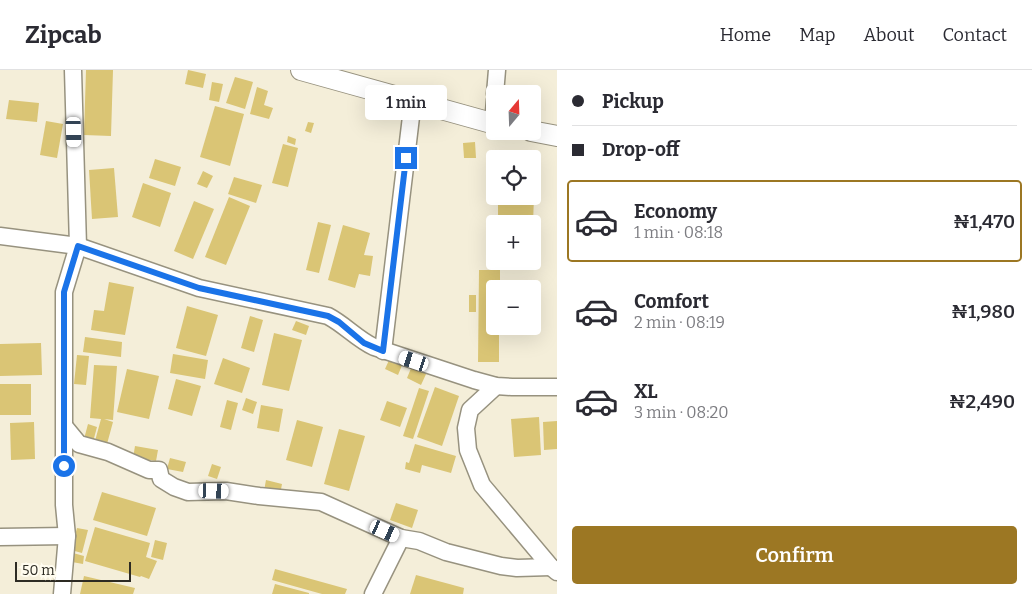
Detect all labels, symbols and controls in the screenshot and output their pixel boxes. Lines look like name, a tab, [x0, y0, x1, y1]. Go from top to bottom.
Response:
text: Zipcab	[25, 21, 102, 49]
text: Home	[720, 24, 771, 46]
text: Map	[799, 24, 835, 46]
text: About	[863, 24, 914, 46]
text: Contact	[942, 24, 1007, 46]
north arrow	[486, 85, 541, 140]
map controls	[486, 85, 541, 335]
callout: 1 min	[365, 86, 447, 121]
text: Pickup	[602, 90, 664, 113]
text: 1 min	[386, 93, 426, 112]
car	[65, 117, 82, 147]
text: Drop-off	[602, 138, 680, 161]
route end	[395, 147, 417, 169]
button: locate	[486, 150, 541, 205]
icon: car	[574, 199, 619, 244]
text: Economy	[634, 200, 717, 223]
text: ₦1,470	[953, 210, 1015, 233]
button: +	[486, 215, 541, 270]
text: 1 min · 08:18	[634, 223, 723, 242]
button: −	[486, 280, 541, 335]
icon: car	[574, 289, 619, 334]
text: Comfort	[634, 290, 709, 313]
text: ₦1,980	[951, 300, 1015, 323]
text: 2 min · 08:19	[634, 313, 725, 332]
car	[397, 349, 430, 373]
icon: car	[574, 379, 619, 424]
text: XL	[634, 380, 658, 403]
text: ₦2,490	[949, 390, 1015, 413]
text: 3 min · 08:20	[634, 403, 728, 422]
route start	[53, 455, 75, 477]
car	[198, 483, 229, 499]
car	[368, 518, 401, 544]
button: Confirm	[572, 526, 1017, 584]
scale bar	[15, 559, 131, 582]
text: 50 m	[22, 562, 55, 579]

